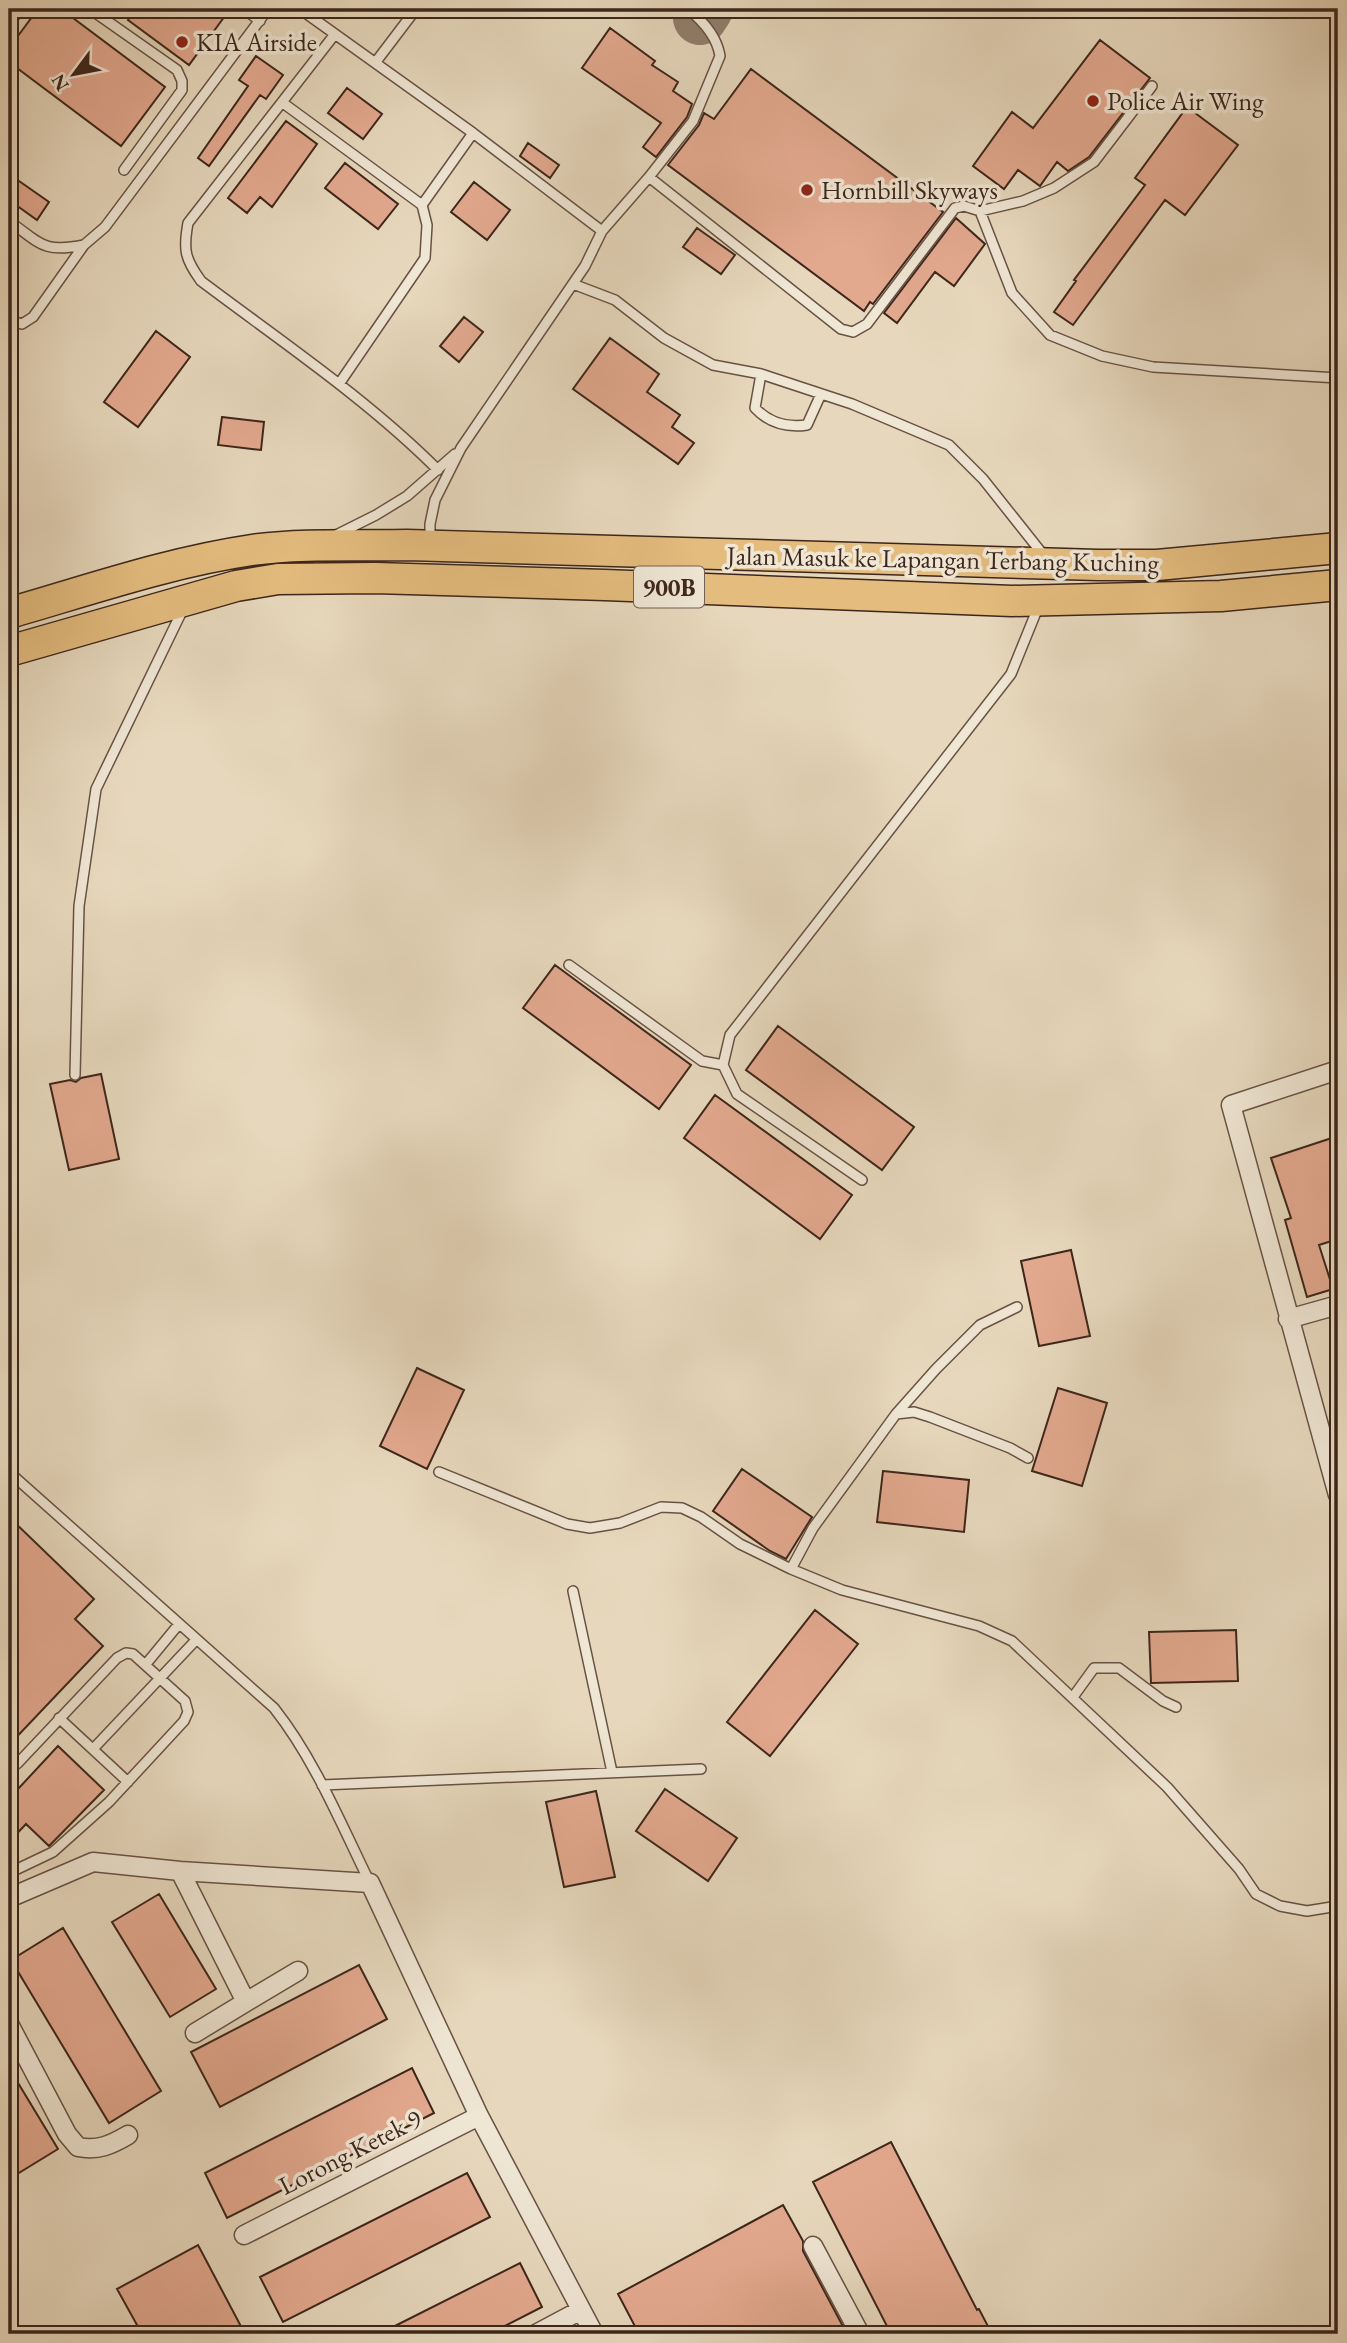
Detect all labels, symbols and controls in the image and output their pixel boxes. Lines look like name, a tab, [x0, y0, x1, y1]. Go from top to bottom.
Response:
place label: KIA Airside	[196, 25, 317, 59]
marker: KIA Airside	[174, 34, 190, 50]
north arrow	[38, 38, 108, 108]
text: N	[45, 69, 75, 96]
place label: Police Air Wing	[1107, 84, 1264, 118]
marker: Police Air Wing	[1085, 93, 1101, 109]
place label: Hornbill Skyways	[821, 173, 998, 207]
marker: Hornbill Skyways	[799, 182, 815, 198]
street label: Jalan Masuk ke Lapangan Terbang Kuching	[725, 538, 1160, 580]
road number: 900B	[634, 566, 704, 608]
street label: Lorong Ketek 9	[273, 2101, 428, 2203]

